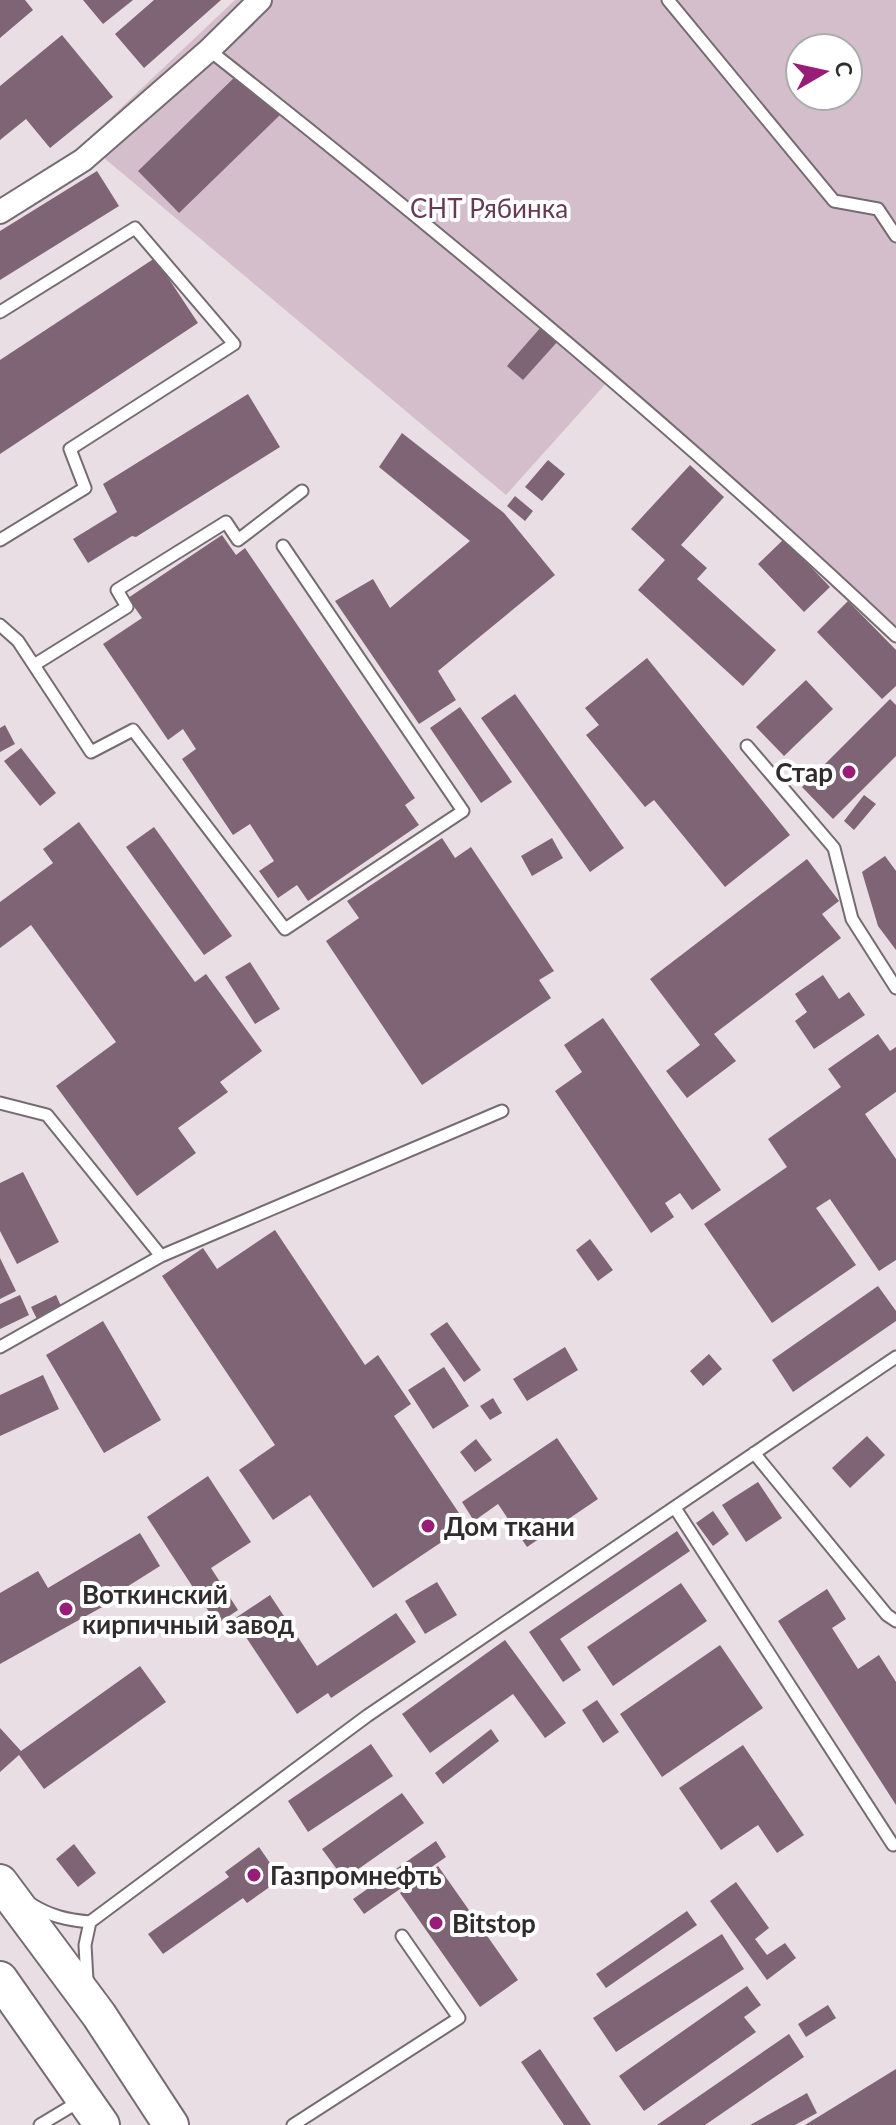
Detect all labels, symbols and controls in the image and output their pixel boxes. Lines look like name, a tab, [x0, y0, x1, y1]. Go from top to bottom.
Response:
north arrow	[784, 32, 864, 112]
text: С	[830, 59, 859, 79]
park label: СНТ Рябинка	[410, 192, 568, 224]
place label: Стар	[775, 756, 833, 788]
marker: Стар	[840, 763, 858, 781]
place label: Дом ткани	[444, 1510, 575, 1542]
marker: Дом ткани	[419, 1517, 437, 1535]
place label: Воткинский кирпичный завод	[82, 1578, 295, 1640]
marker: Воткинский кирпичный завод	[57, 1600, 75, 1618]
place label: Газпромнефть	[270, 1859, 442, 1891]
marker: Газпромнефть	[245, 1866, 263, 1884]
place label: Bitstop	[452, 1907, 536, 1939]
marker: Bitstop	[427, 1914, 445, 1932]

